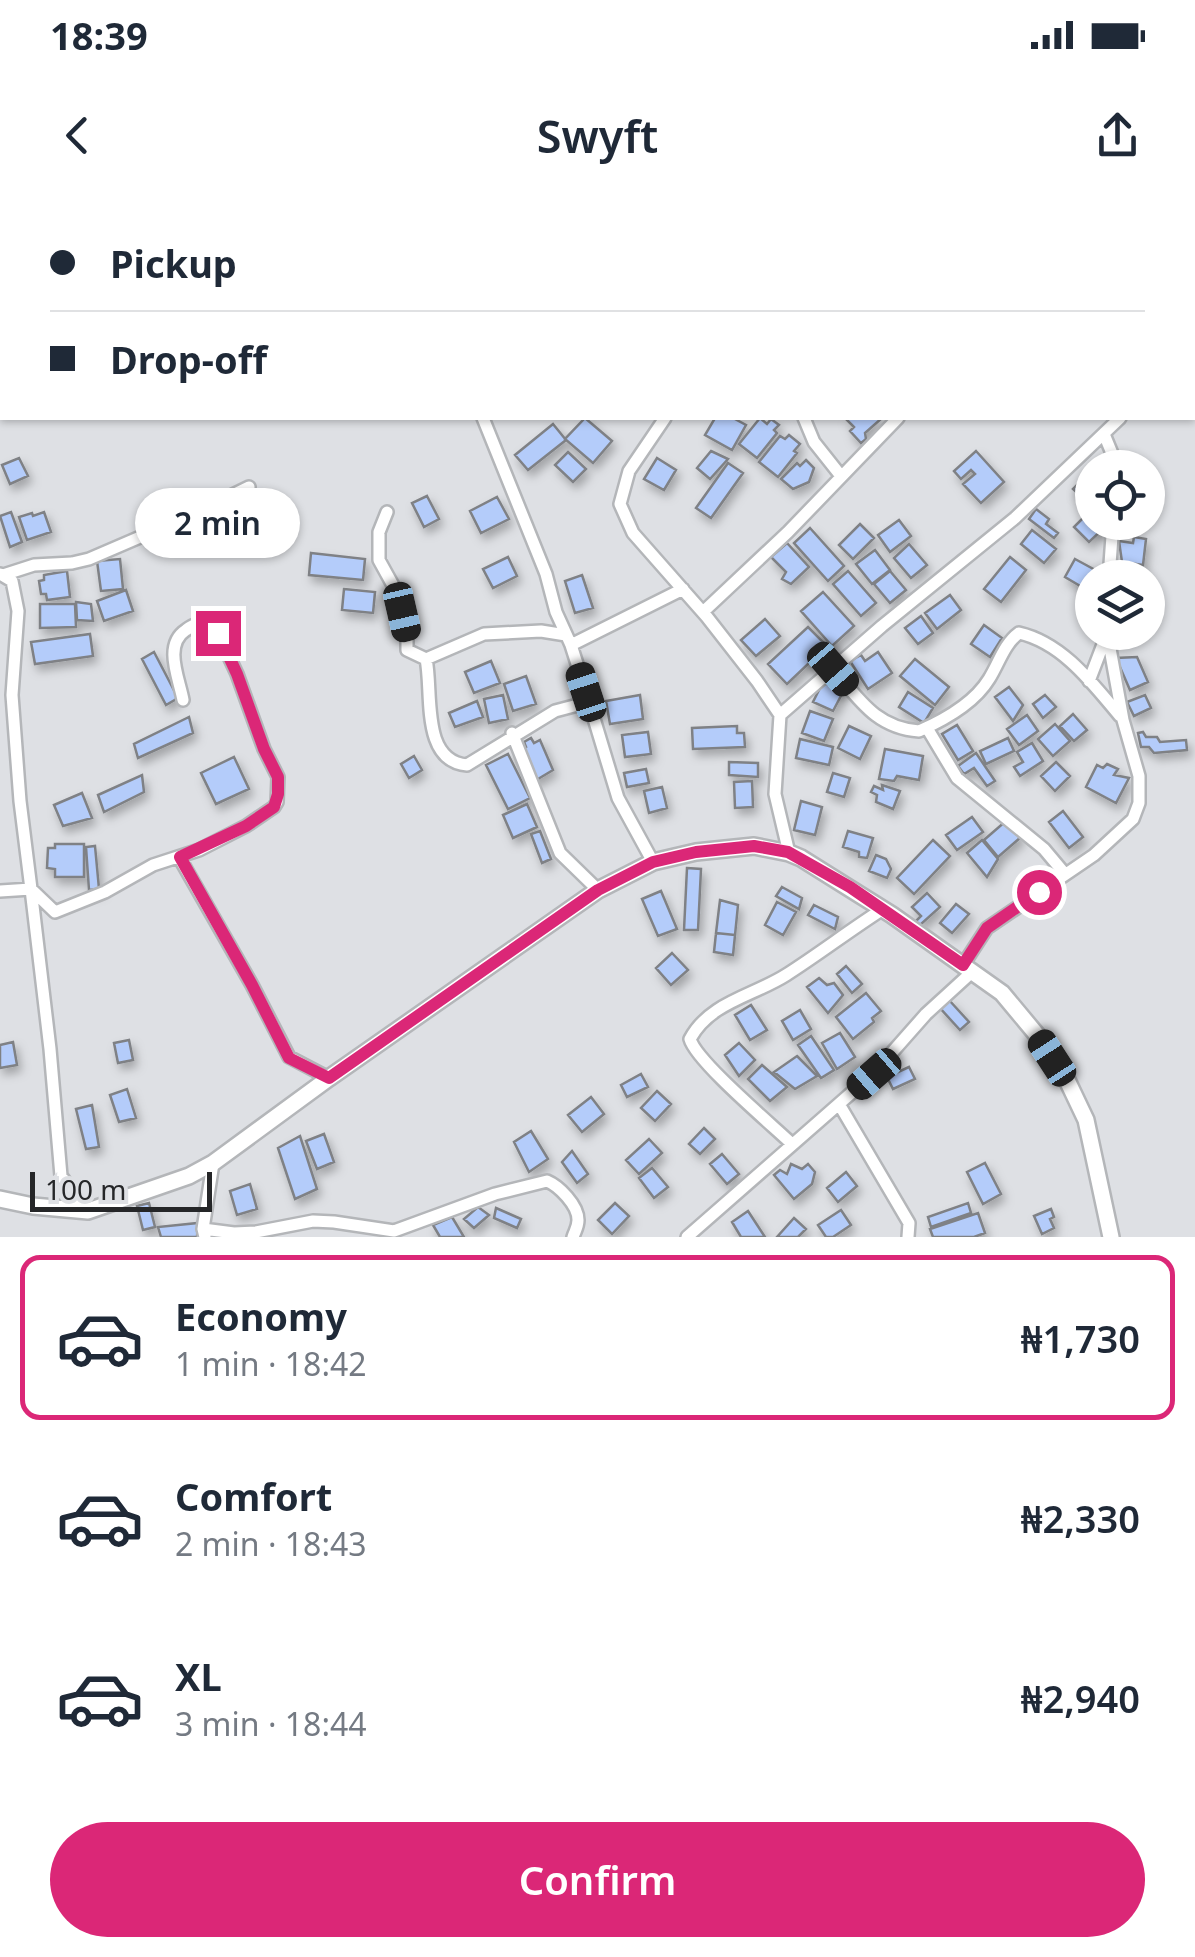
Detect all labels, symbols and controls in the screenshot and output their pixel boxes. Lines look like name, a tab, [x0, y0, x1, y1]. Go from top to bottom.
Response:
text: 18:39	[50, 9, 148, 61]
text: Swyft	[537, 105, 658, 166]
icon: back	[50, 108, 105, 163]
icon: share	[1090, 108, 1145, 163]
text: Pickup	[110, 237, 237, 289]
text: Drop-off	[110, 333, 267, 385]
map controls	[1075, 450, 1165, 650]
button: locate	[1075, 450, 1165, 540]
callout: 2 min	[136, 488, 300, 558]
text: 2 min	[174, 501, 261, 544]
button: layers	[1075, 560, 1165, 650]
car	[381, 579, 423, 645]
route end	[196, 611, 241, 656]
car	[802, 637, 864, 701]
car	[562, 659, 610, 725]
route start	[1017, 870, 1062, 915]
car	[1023, 1025, 1081, 1091]
car	[842, 1043, 906, 1105]
scale bar	[30, 1167, 212, 1211]
text: 100 m	[45, 1170, 127, 1208]
text: Economy	[175, 1290, 347, 1342]
icon: car	[55, 1293, 145, 1383]
text: ₦1,730	[1021, 1312, 1140, 1364]
text: 1 min · 18:42	[175, 1342, 367, 1385]
text: Comfort	[175, 1470, 332, 1522]
icon: car	[55, 1473, 145, 1563]
text: ₦2,330	[1021, 1492, 1140, 1544]
text: 2 min · 18:43	[175, 1522, 367, 1565]
text: XL	[175, 1650, 222, 1702]
icon: car	[55, 1653, 145, 1743]
text: ₦2,940	[1021, 1672, 1140, 1724]
text: 3 min · 18:44	[175, 1702, 367, 1745]
button: Confirm	[50, 1822, 1145, 1937]

